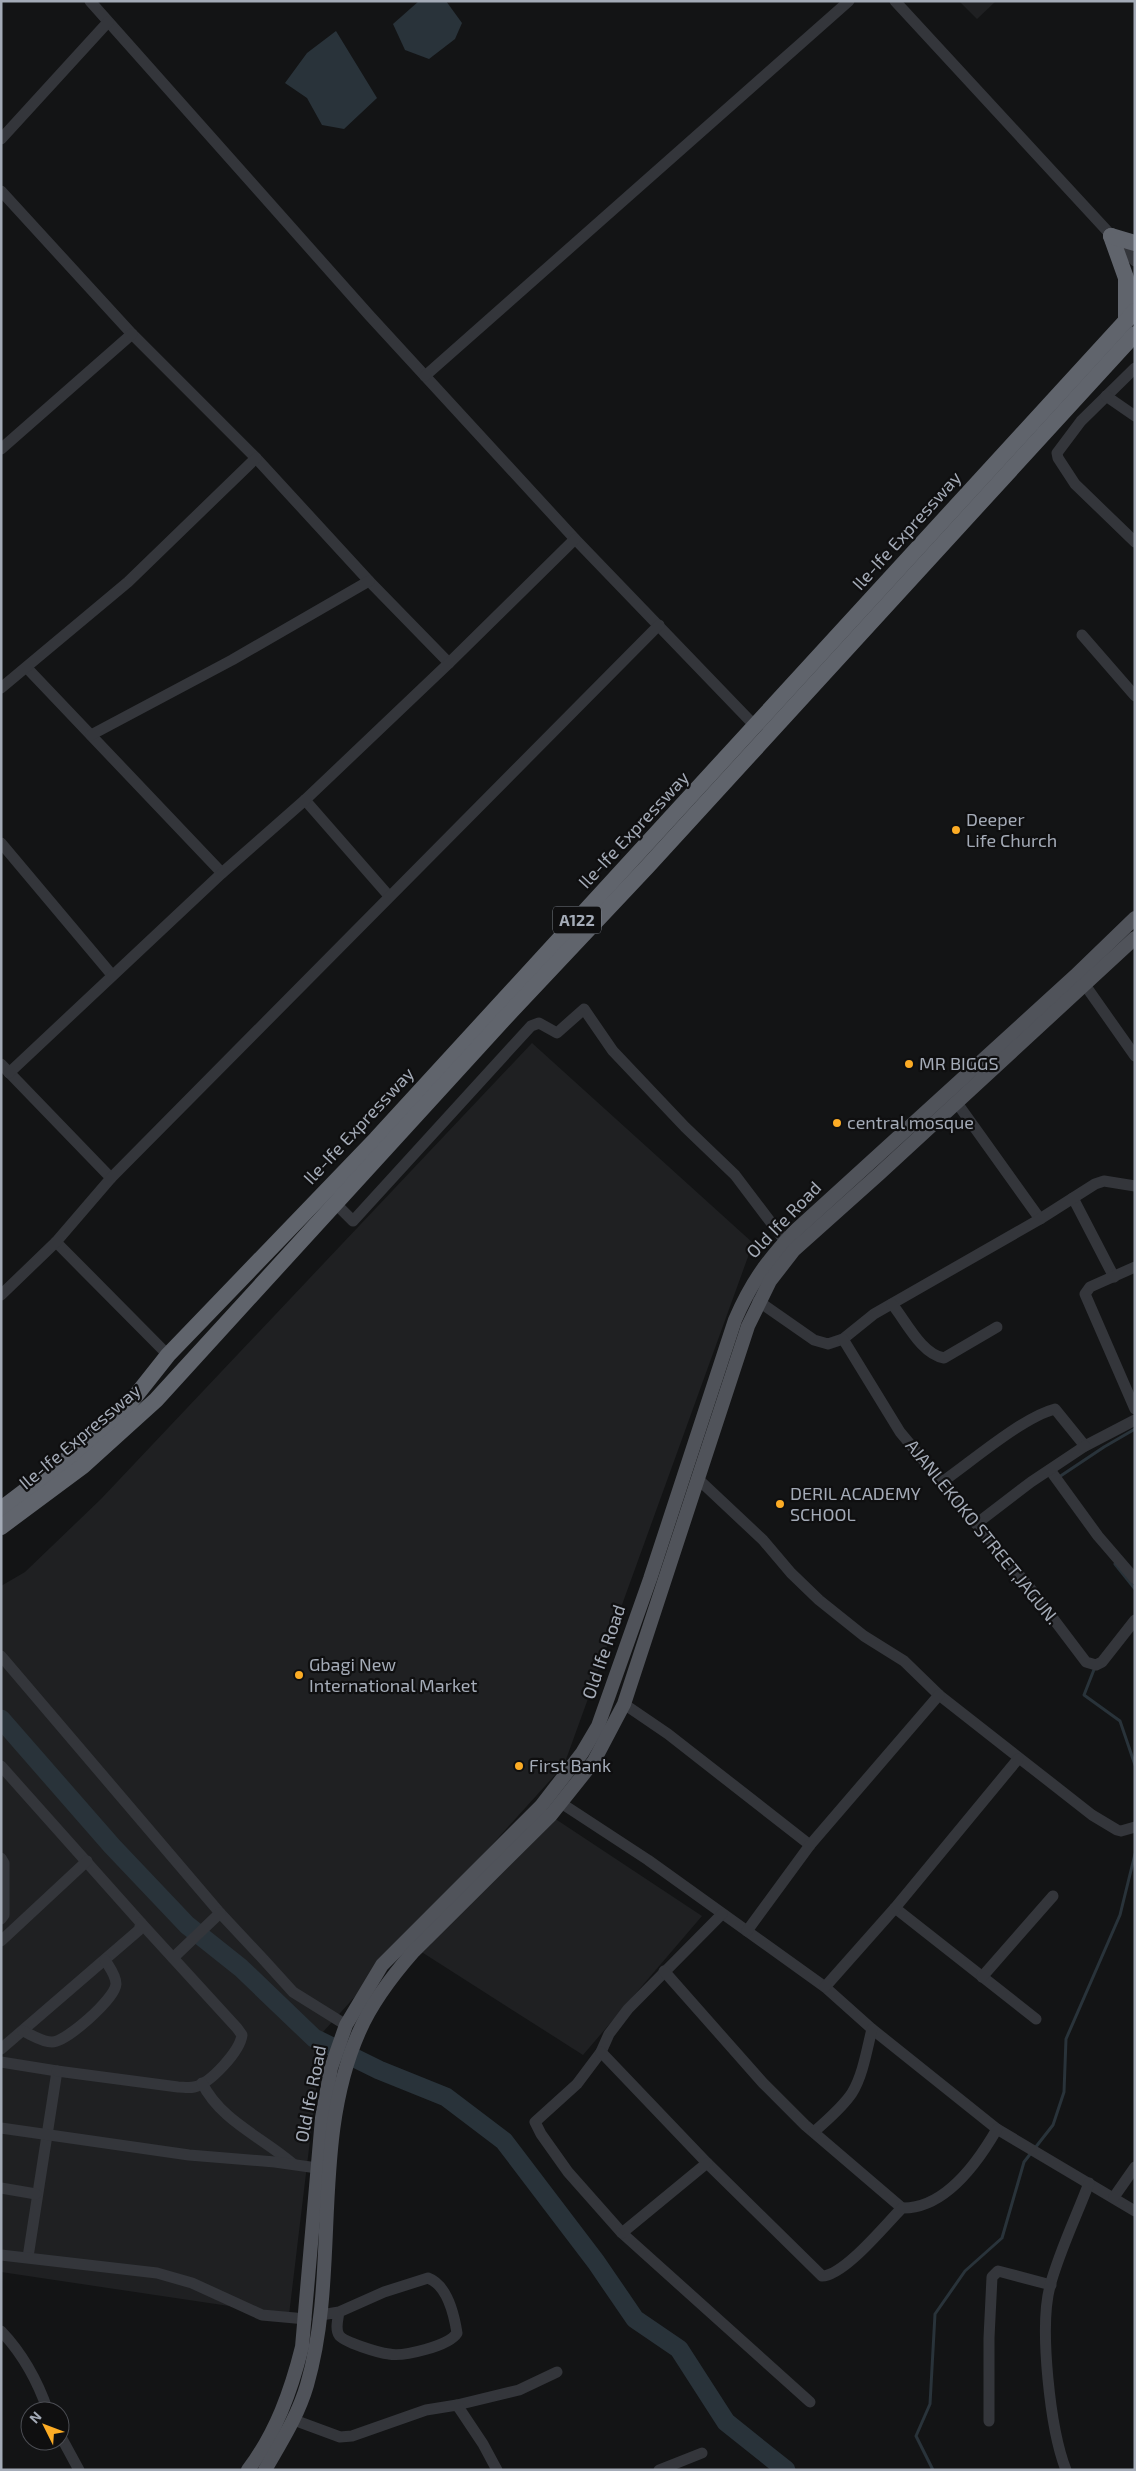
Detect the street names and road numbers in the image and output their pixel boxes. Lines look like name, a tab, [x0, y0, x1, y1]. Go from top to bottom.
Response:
street label: Ile-Ife Expressway	[847, 466, 966, 594]
street label: Ile-Ife Expressway	[573, 766, 693, 892]
road number: A122	[553, 906, 601, 934]
street label: Ile-Ife Expressway	[298, 1062, 418, 1188]
street label: Old Ife Road	[741, 1176, 825, 1262]
street label: Ile-Ife Expressway	[14, 1379, 145, 1494]
street label: AJANLEKOKO STREET,JAGUN.	[901, 1434, 1064, 1628]
street label: Old Ife Road	[577, 1602, 629, 1702]
street label: Old Ife Road	[290, 2043, 330, 2144]

